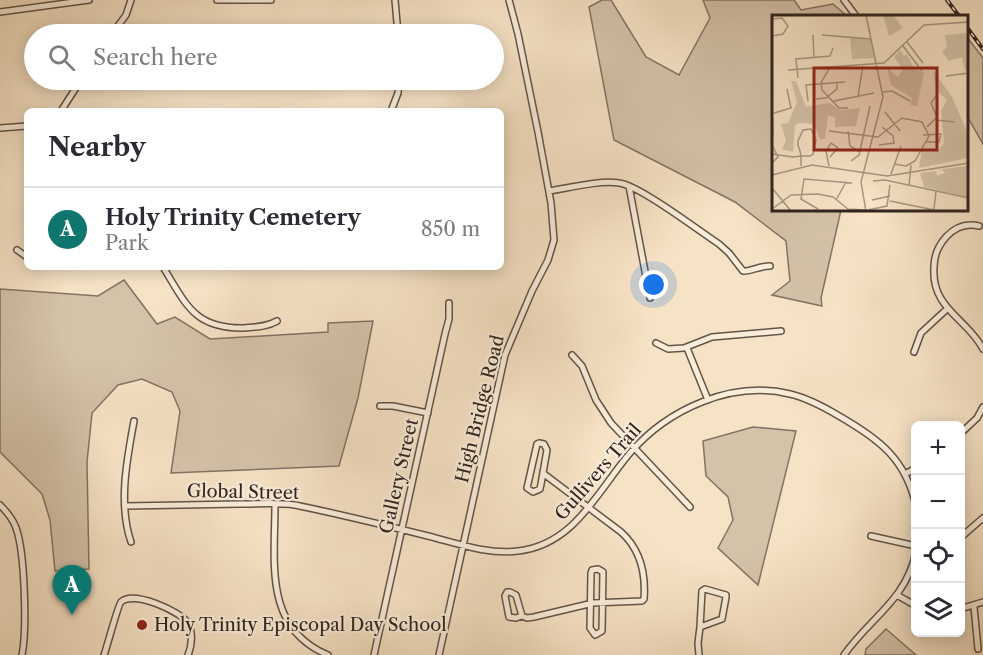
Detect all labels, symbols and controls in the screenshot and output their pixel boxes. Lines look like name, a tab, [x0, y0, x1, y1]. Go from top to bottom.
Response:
inset map	[772, 15, 968, 212]
search box	[24, 24, 504, 90]
icon: search	[45, 41, 78, 74]
text: Search here	[93, 44, 218, 71]
text: Nearby	[48, 131, 146, 163]
text: Holy Trinity Cemetery	[105, 204, 361, 231]
text: A	[60, 217, 75, 241]
text: 850 m	[421, 217, 480, 241]
text: Park	[105, 231, 148, 255]
your location	[639, 270, 668, 299]
street label: High Bridge Road	[451, 333, 509, 485]
street label: Gallery Street	[375, 416, 423, 536]
street label: Gullivers Trail	[550, 419, 646, 525]
map controls	[911, 421, 965, 637]
button: +	[911, 421, 965, 475]
button: −	[911, 475, 965, 529]
street label: Global Street	[187, 480, 300, 504]
button: locate	[911, 529, 965, 583]
pin: A	[52, 566, 92, 615]
button: layers	[911, 583, 965, 637]
place label: Holy Trinity Episcopal Day School	[154, 614, 447, 636]
marker: Holy Trinity Episcopal Day School	[135, 618, 149, 632]

